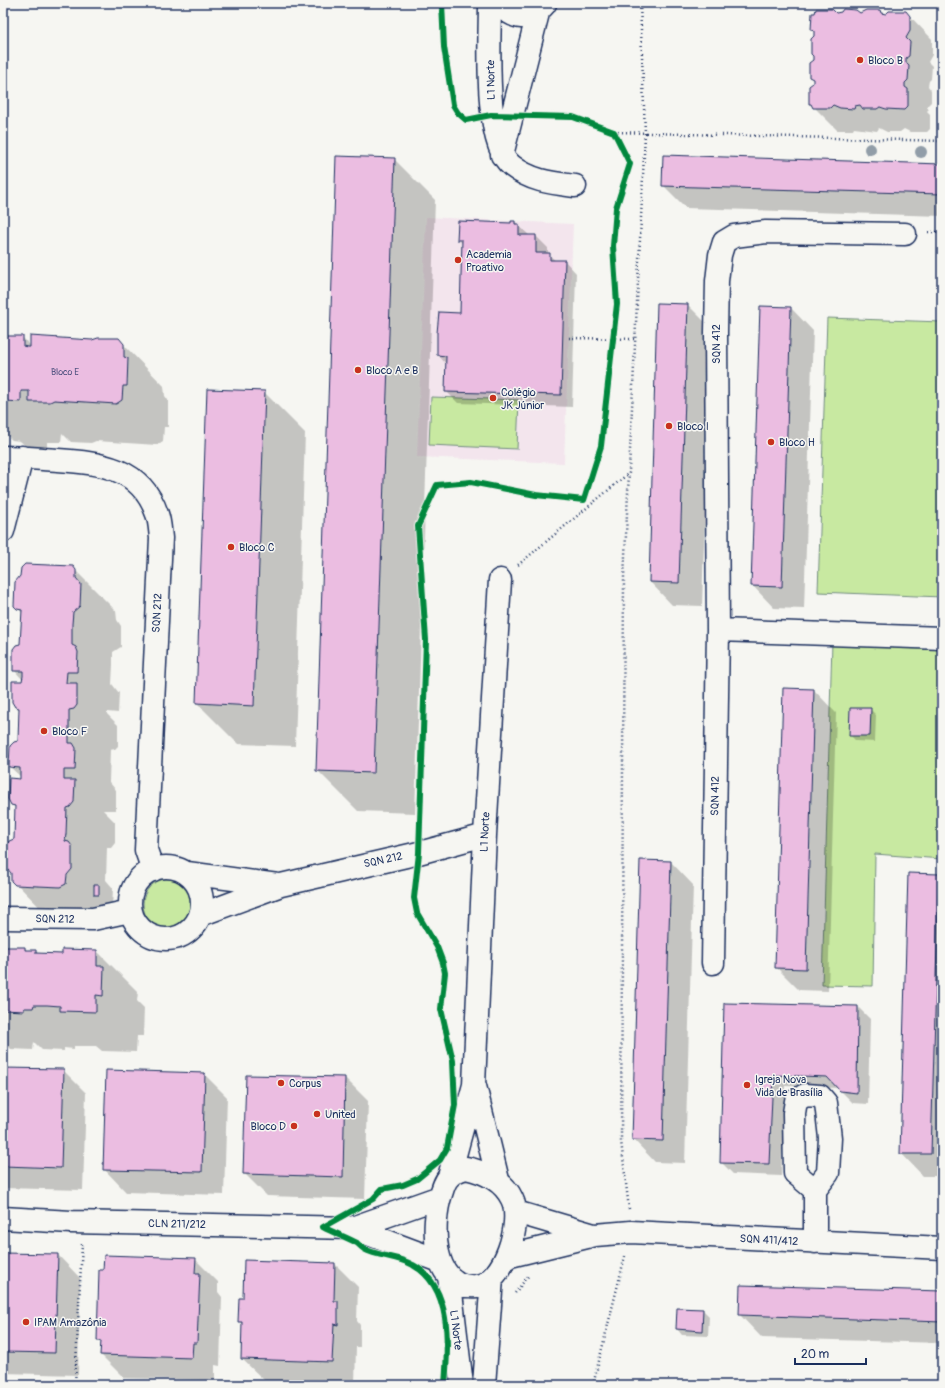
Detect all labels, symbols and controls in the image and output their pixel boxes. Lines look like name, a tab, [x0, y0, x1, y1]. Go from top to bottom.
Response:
place label: Bloco B	[868, 54, 903, 67]
marker: Bloco B	[855, 55, 865, 65]
street label: L1 Norte	[484, 59, 498, 100]
place label: Academia Proativo	[466, 248, 512, 274]
marker: Academia Proativo	[453, 255, 463, 265]
street label: SQN 412	[710, 324, 723, 364]
place label: Bloco A e B	[366, 364, 418, 377]
marker: Bloco A e B	[353, 365, 363, 375]
house number: Bloco E	[51, 367, 79, 378]
place label: Colégio JK Júnior	[501, 386, 544, 412]
marker: Colégio JK Júnior	[488, 393, 498, 403]
place label: Bloco I	[677, 420, 709, 433]
marker: Bloco I	[664, 421, 674, 431]
place label: Bloco H	[779, 436, 815, 449]
marker: Bloco H	[766, 437, 776, 447]
place label: Bloco C	[239, 541, 275, 554]
marker: Bloco C	[226, 542, 236, 552]
street label: SQN 212	[149, 593, 165, 633]
place label: Bloco F	[52, 725, 88, 738]
marker: Bloco F	[39, 726, 49, 736]
street label: SQN 412	[708, 776, 722, 816]
street label: L1 Norte	[477, 811, 493, 852]
street label: SQN 212	[362, 850, 404, 870]
street label: SQN 212	[35, 912, 75, 926]
place label: Igreja Nova Vida de Brasília	[755, 1073, 823, 1099]
place label: Corpus	[289, 1077, 321, 1090]
marker: Corpus	[276, 1078, 286, 1088]
marker: Igreja Nova Vida de Brasília	[742, 1080, 752, 1090]
place label: United	[325, 1108, 356, 1121]
marker: United	[312, 1109, 322, 1119]
place label: Bloco D	[250, 1120, 286, 1133]
marker: Bloco D	[289, 1121, 299, 1131]
street label: CLN 211/212	[148, 1217, 206, 1231]
street label: SQN 411/412	[739, 1232, 799, 1248]
street label: L1 Norte	[447, 1309, 465, 1351]
place label: IPAM Amazônia	[34, 1316, 106, 1329]
marker: IPAM Amazônia	[21, 1317, 31, 1327]
scale bar	[795, 1340, 866, 1366]
text: 20 m	[801, 1347, 830, 1362]

